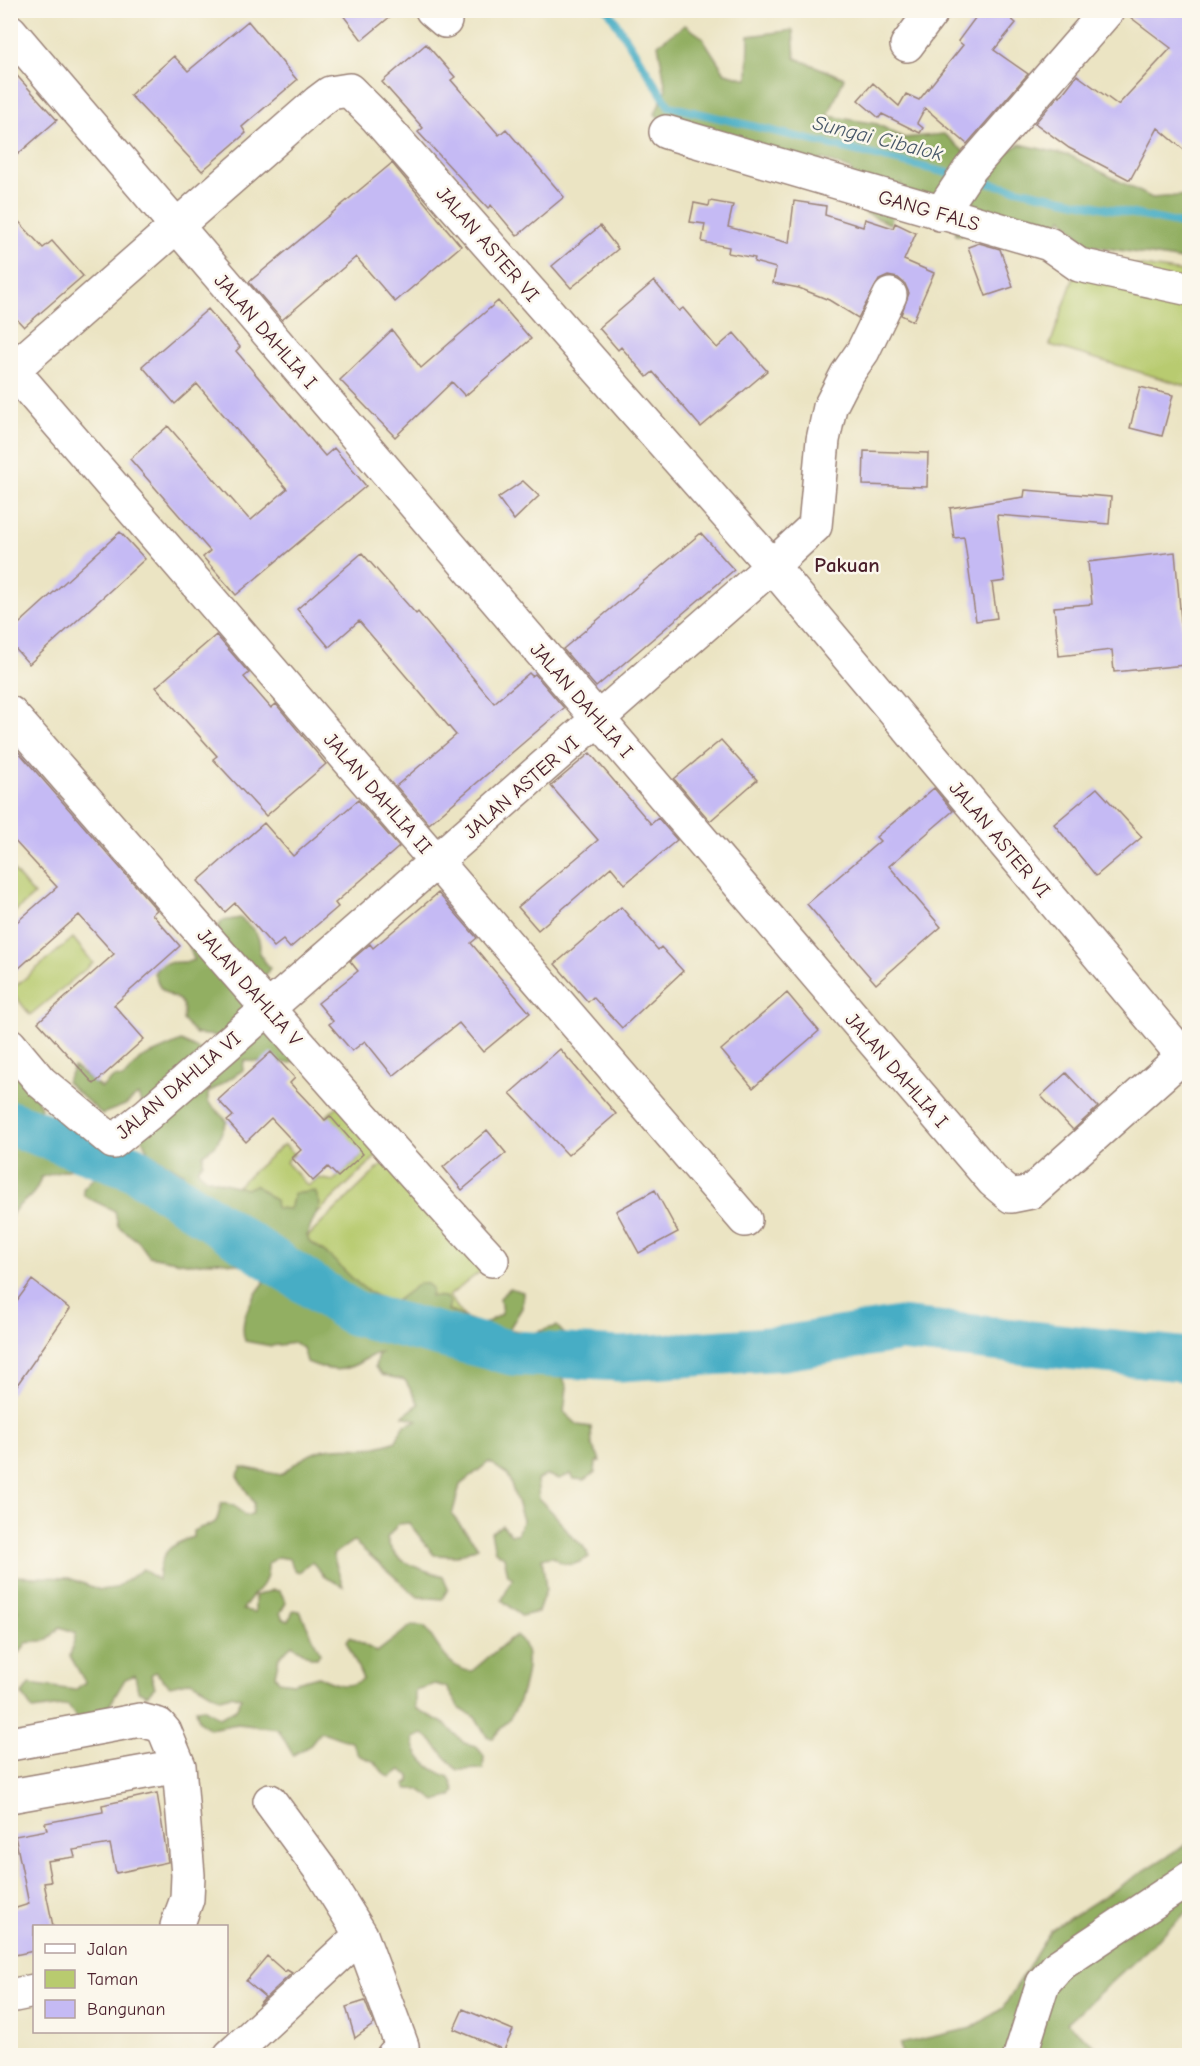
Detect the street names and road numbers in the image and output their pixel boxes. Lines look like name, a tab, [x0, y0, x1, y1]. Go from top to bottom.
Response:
street label: JALAN ASTER VI	[432, 182, 544, 307]
street label: GANG FALS	[876, 185, 982, 236]
street label: JALAN DAHLIA I	[209, 269, 322, 394]
street label: JALAN DAHLIA I	[525, 638, 638, 763]
street label: JALAN DAHLIA II	[319, 728, 436, 859]
street label: JALAN ASTER VI	[459, 731, 584, 843]
street label: JALAN ASTER VI	[944, 777, 1055, 902]
street label: JALAN DAHLIA V	[192, 924, 307, 1051]
street label: JALAN DAHLIA I	[840, 1008, 953, 1133]
street label: JALAN DAHLIA VI	[111, 1026, 245, 1144]

